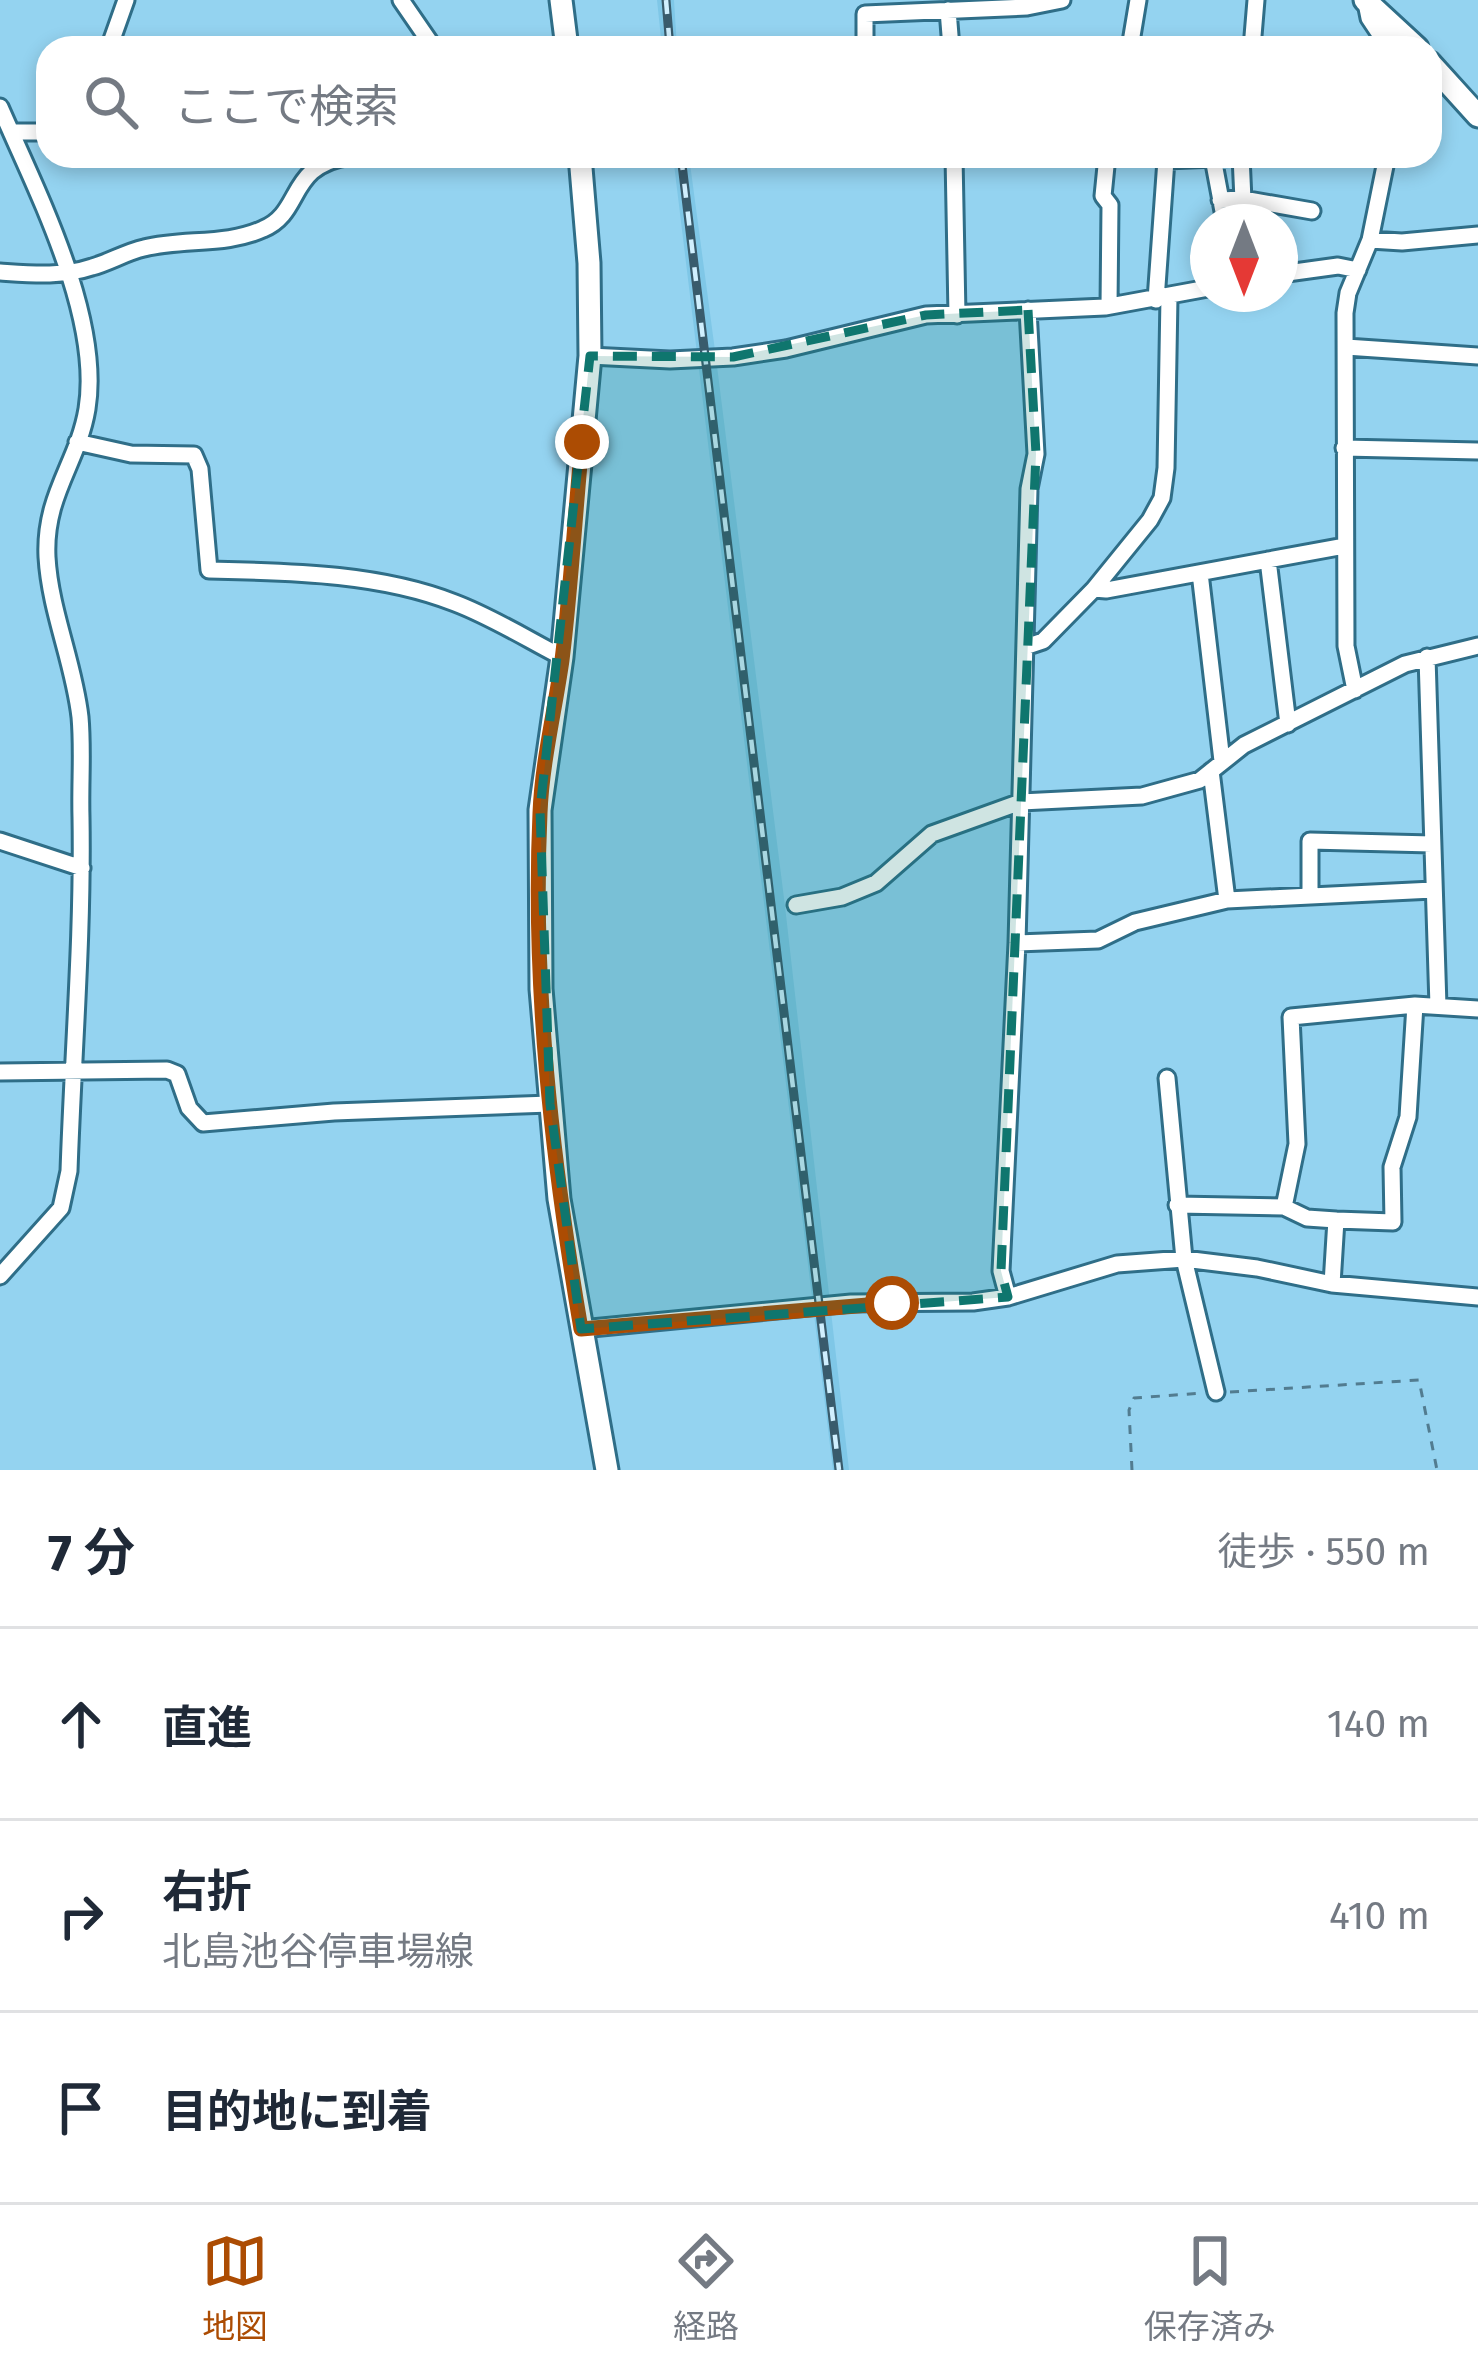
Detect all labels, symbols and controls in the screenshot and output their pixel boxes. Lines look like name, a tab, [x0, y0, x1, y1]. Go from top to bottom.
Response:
search box	[36, 36, 1442, 168]
icon: search	[78, 69, 144, 135]
text: ここで検索	[174, 80, 399, 134]
north arrow	[1190, 204, 1298, 312]
route end	[555, 415, 609, 469]
route start	[865, 1276, 919, 1330]
text: 7 分	[48, 1522, 135, 1584]
text: 徒歩 · 550 m	[1218, 1529, 1430, 1575]
icon: ahead	[48, 1691, 114, 1757]
text: 直進	[162, 1701, 252, 1755]
text: 140 m	[1327, 1701, 1430, 1747]
text: 右折	[162, 1865, 252, 1919]
icon: right	[48, 1883, 114, 1949]
text: 410 m	[1329, 1893, 1430, 1939]
text: 北島池谷停車場線	[162, 1929, 474, 1975]
icon: arrive	[48, 2075, 114, 2141]
text: 目的地に到着	[162, 2085, 432, 2139]
tab: 地図	[202, 2228, 268, 2348]
tab: 経路	[673, 2228, 739, 2348]
tab: 保存済み	[1144, 2228, 1276, 2348]

